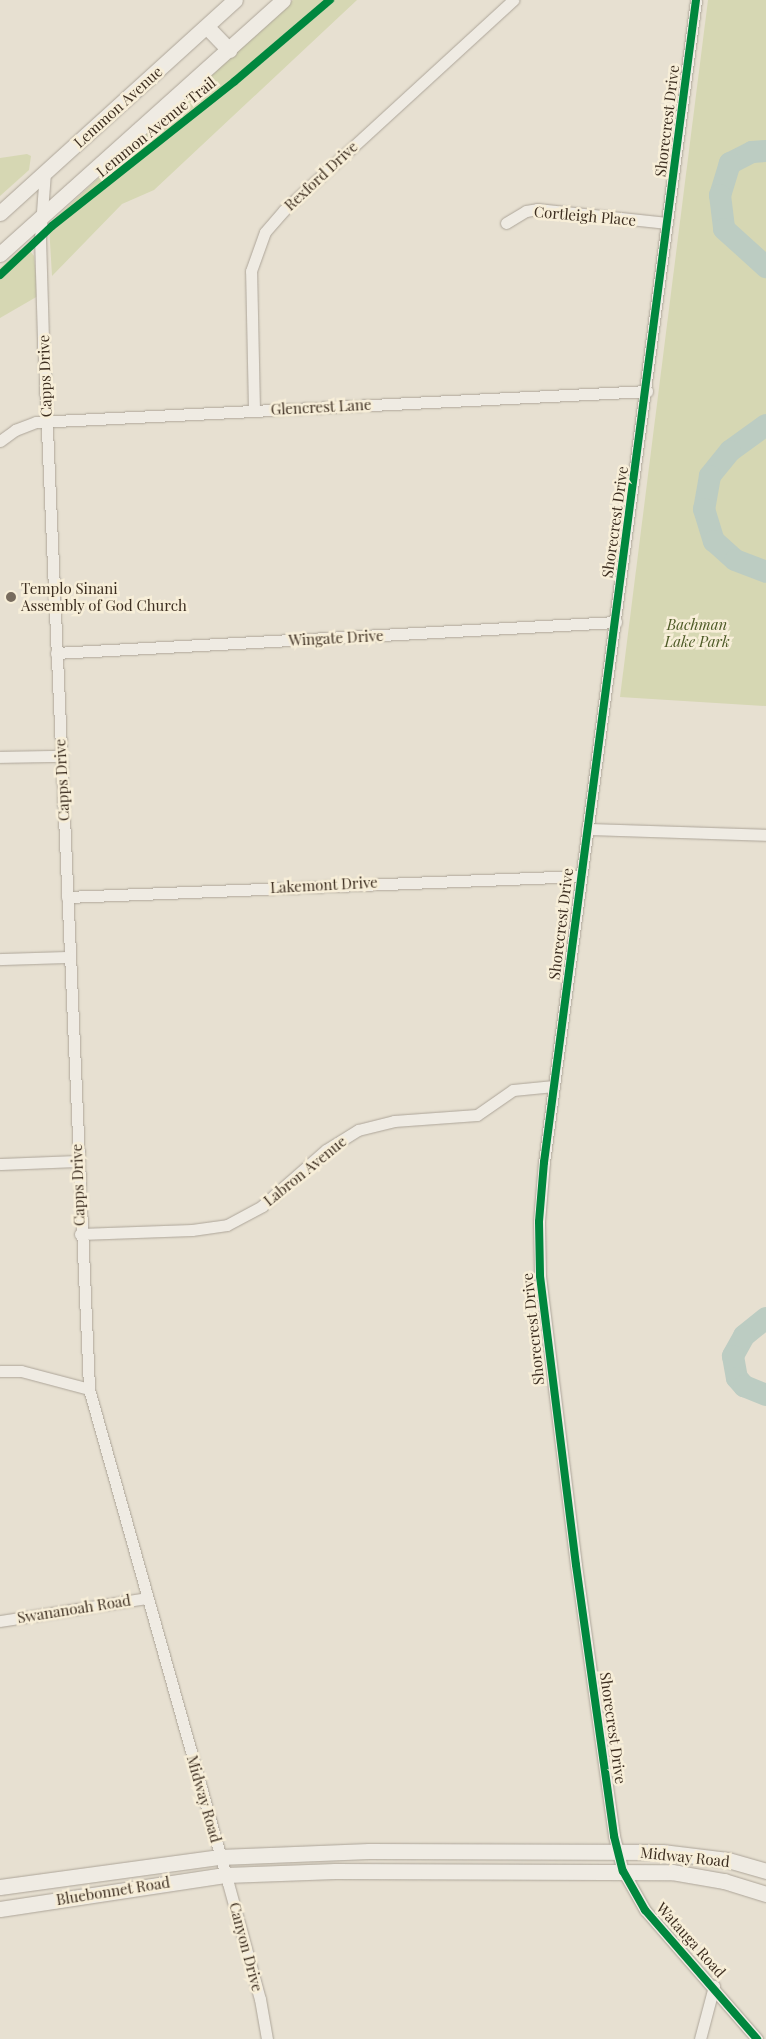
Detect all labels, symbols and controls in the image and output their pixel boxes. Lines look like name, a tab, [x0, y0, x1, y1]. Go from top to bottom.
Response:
street label: Lemmon Avenue	[70, 62, 166, 152]
street label: Shorecrest Drive	[651, 64, 683, 178]
street label: Lemmon Avenue Trail	[92, 73, 220, 181]
street label: Rexford Drive	[281, 138, 361, 214]
street label: Cortleigh Place	[533, 203, 637, 229]
street label: Capps Drive	[35, 335, 55, 417]
street label: Glencrest Lane	[270, 395, 372, 419]
street label: Shorecrest Drive	[598, 465, 632, 579]
place label: Templo Sinani Assembly of God Church	[21, 579, 187, 614]
marker: Templo Sinani Assembly of God Church	[5, 591, 17, 603]
park label: Bachman Lake Park	[664, 615, 730, 650]
street label: Wingate Drive	[288, 627, 384, 649]
street label: Capps Drive	[51, 738, 73, 822]
street label: Shorecrest Drive	[545, 867, 577, 981]
street label: Lakemont Drive	[270, 873, 378, 897]
street label: Labron Avenue	[260, 1132, 350, 1210]
street label: Capps Drive	[68, 1144, 88, 1226]
street label: Shorecrest Drive	[518, 1272, 548, 1386]
street label: Swananoah Road	[16, 1591, 132, 1627]
street label: Shorecrest Drive	[596, 1671, 630, 1785]
street label: Midway Road	[183, 1753, 225, 1845]
street label: Midway Road	[639, 1843, 731, 1871]
street label: Bluebonnet Road	[55, 1873, 171, 1909]
street label: Watauga Road	[653, 1899, 729, 1981]
street label: Canyon Drive	[225, 1900, 267, 1994]

